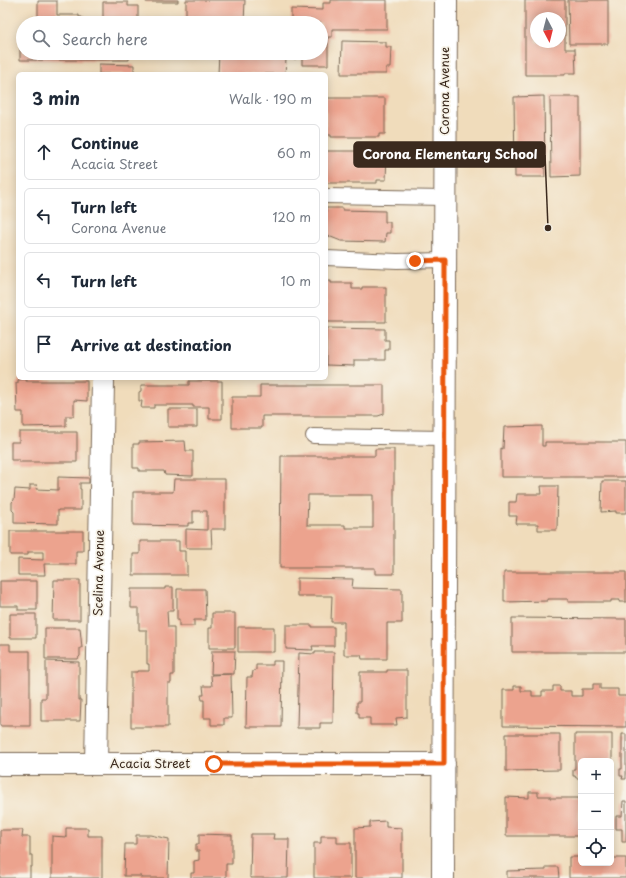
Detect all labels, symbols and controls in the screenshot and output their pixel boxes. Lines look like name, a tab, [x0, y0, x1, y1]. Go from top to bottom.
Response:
north arrow	[530, 12, 566, 48]
search box	[16, 16, 328, 60]
icon: search	[30, 27, 52, 49]
text: Search here	[62, 27, 148, 50]
street label: Corona Avenue	[435, 47, 453, 135]
text: 3 min	[32, 85, 80, 111]
text: Walk · 190 m	[229, 89, 312, 108]
text: Continue	[71, 131, 139, 154]
icon: ahead	[33, 141, 55, 163]
callout: Corona Elementary School	[354, 142, 545, 167]
text: 60 m	[277, 143, 311, 162]
text: Corona Elementary School	[362, 144, 538, 163]
text: Acacia Street	[71, 154, 158, 173]
text: Turn left	[71, 195, 137, 218]
icon: left	[33, 205, 55, 227]
text: 120 m	[272, 207, 311, 226]
text: Corona Avenue	[71, 218, 166, 237]
route end	[406, 252, 424, 270]
icon: left	[33, 269, 55, 291]
text: Turn left	[71, 269, 137, 292]
text: 10 m	[281, 271, 311, 290]
icon: arrive	[33, 333, 55, 355]
text: Arrive at destination	[71, 333, 232, 356]
street label: Scelina Avenue	[88, 529, 108, 616]
street label: Acacia Street	[110, 754, 190, 772]
route start	[205, 755, 223, 773]
map controls	[578, 758, 614, 866]
button: +	[578, 758, 614, 794]
button: −	[578, 794, 614, 830]
button: locate	[578, 830, 614, 866]

